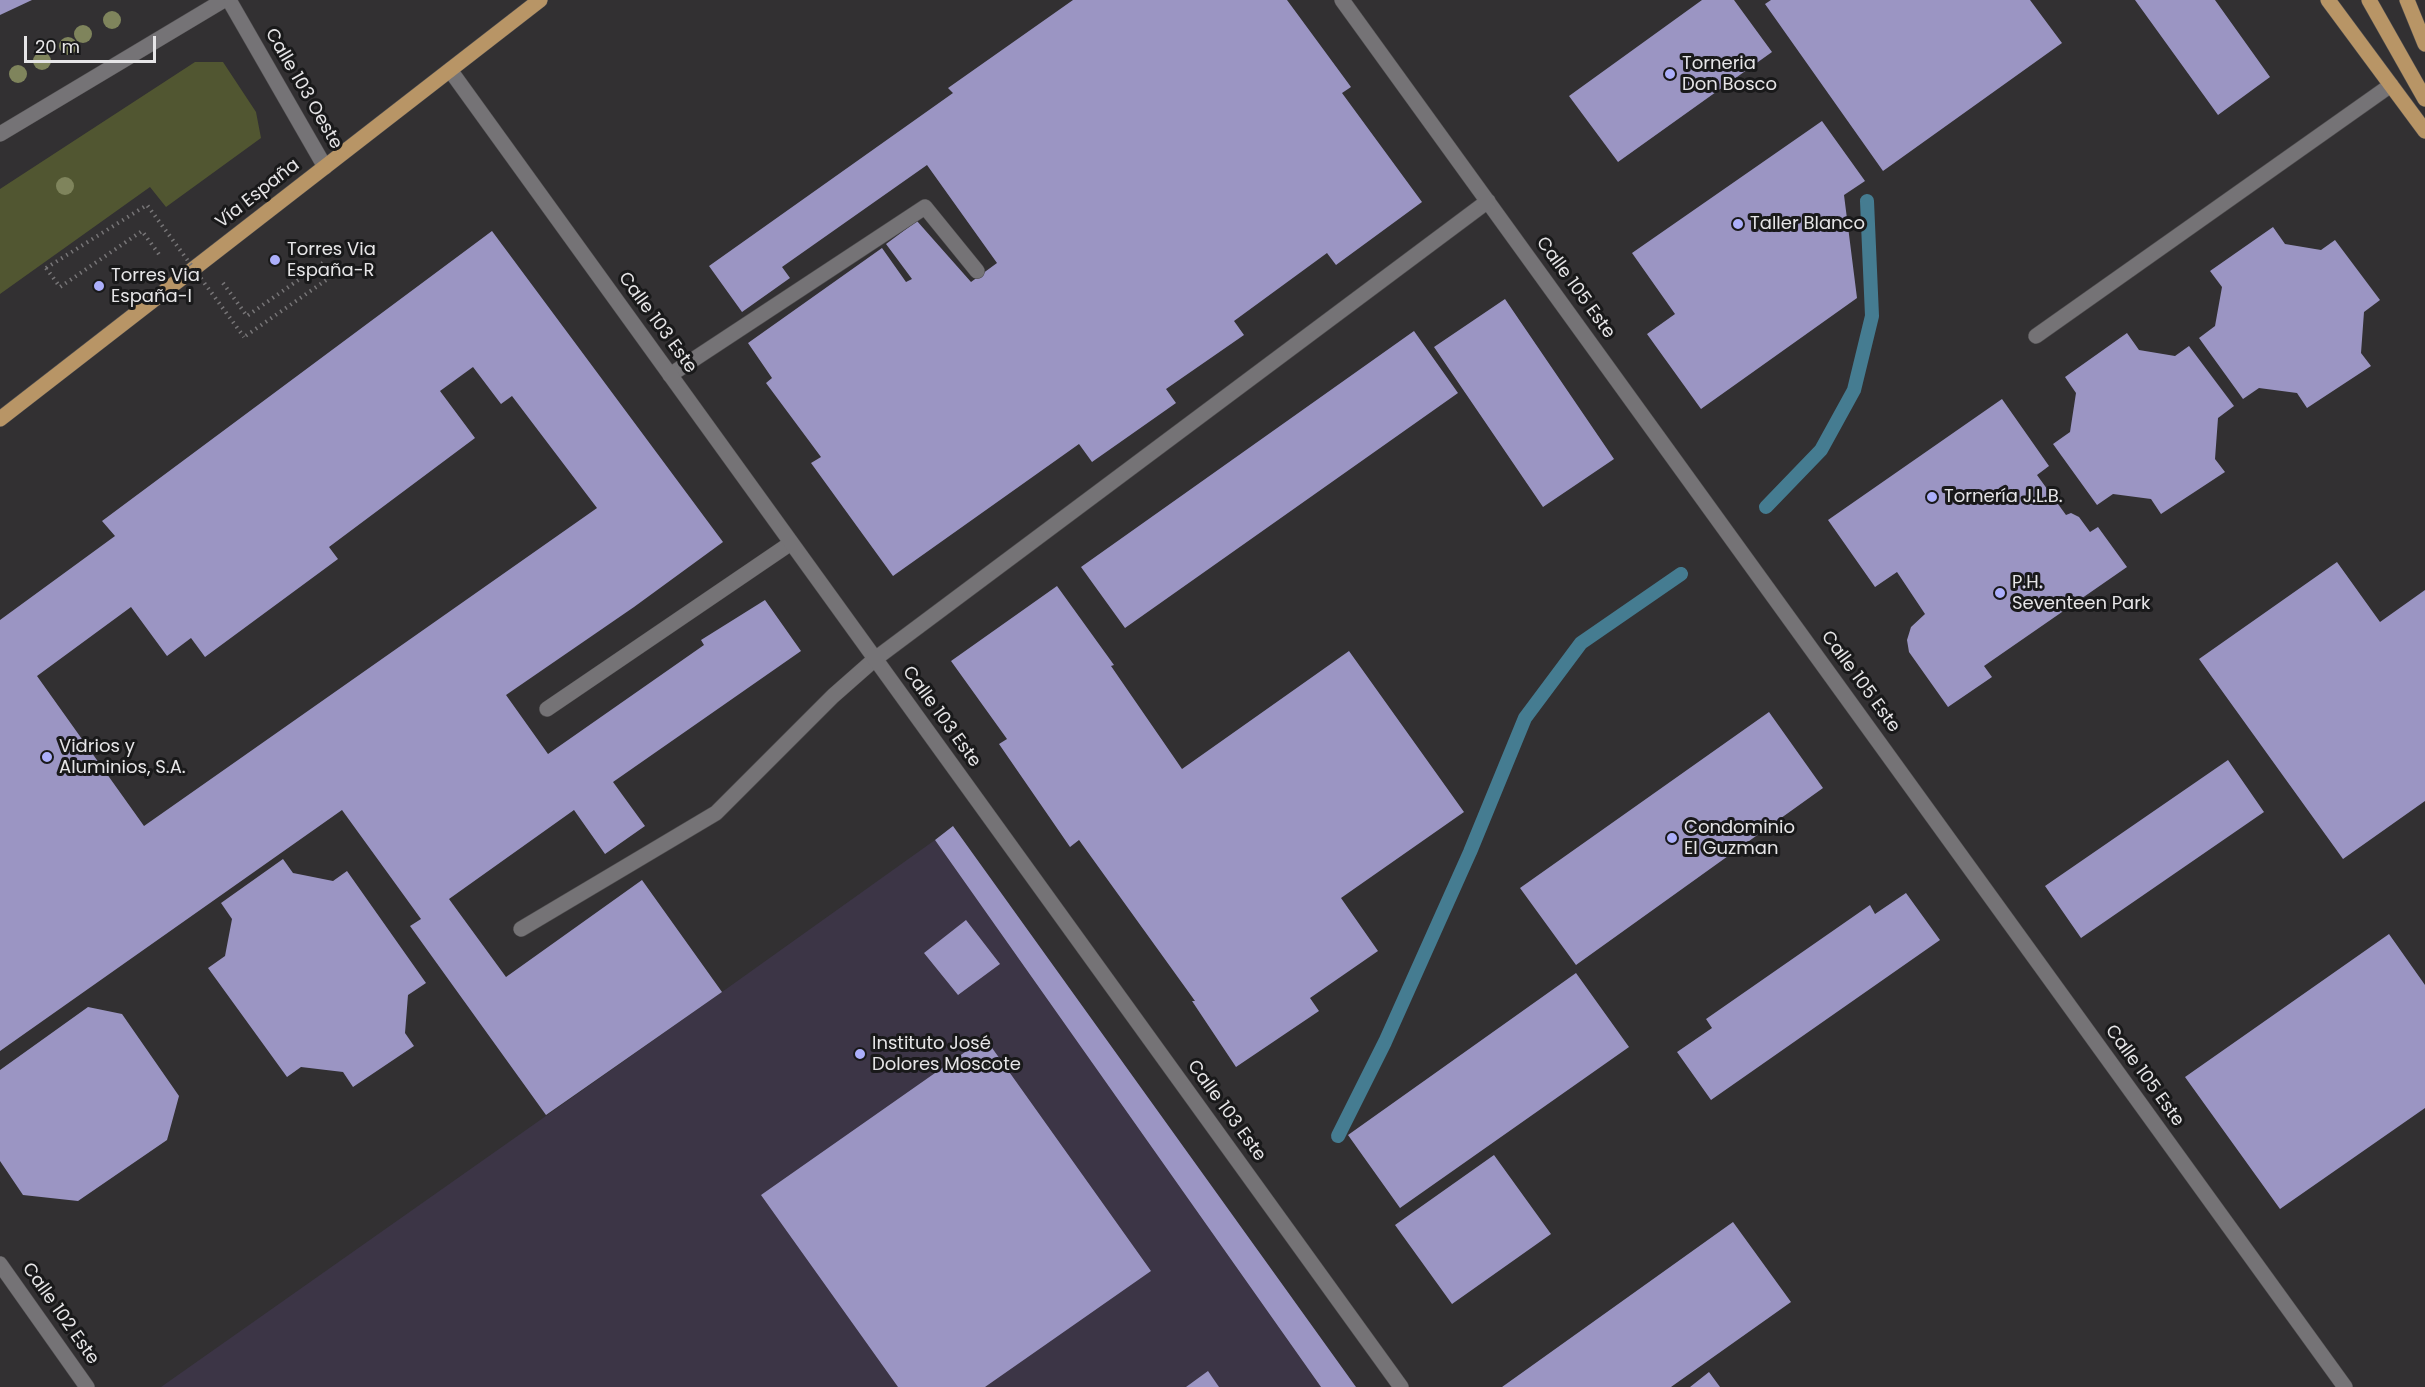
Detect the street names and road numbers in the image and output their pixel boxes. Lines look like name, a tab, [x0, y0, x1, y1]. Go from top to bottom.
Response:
street label: Calle 103 Oeste	[260, 25, 346, 153]
street label: Vía España	[212, 155, 304, 233]
street label: Calle 105 Este	[1531, 233, 1619, 343]
street label: Calle 103 Este	[613, 268, 701, 378]
street label: Calle 105 Este	[1816, 627, 1904, 737]
street label: Calle 103 Este	[897, 662, 985, 772]
street label: Calle 105 Este	[2100, 1021, 2188, 1131]
street label: Calle 103 Este	[1182, 1056, 1270, 1166]
street label: Calle 102 Este	[17, 1259, 103, 1369]

